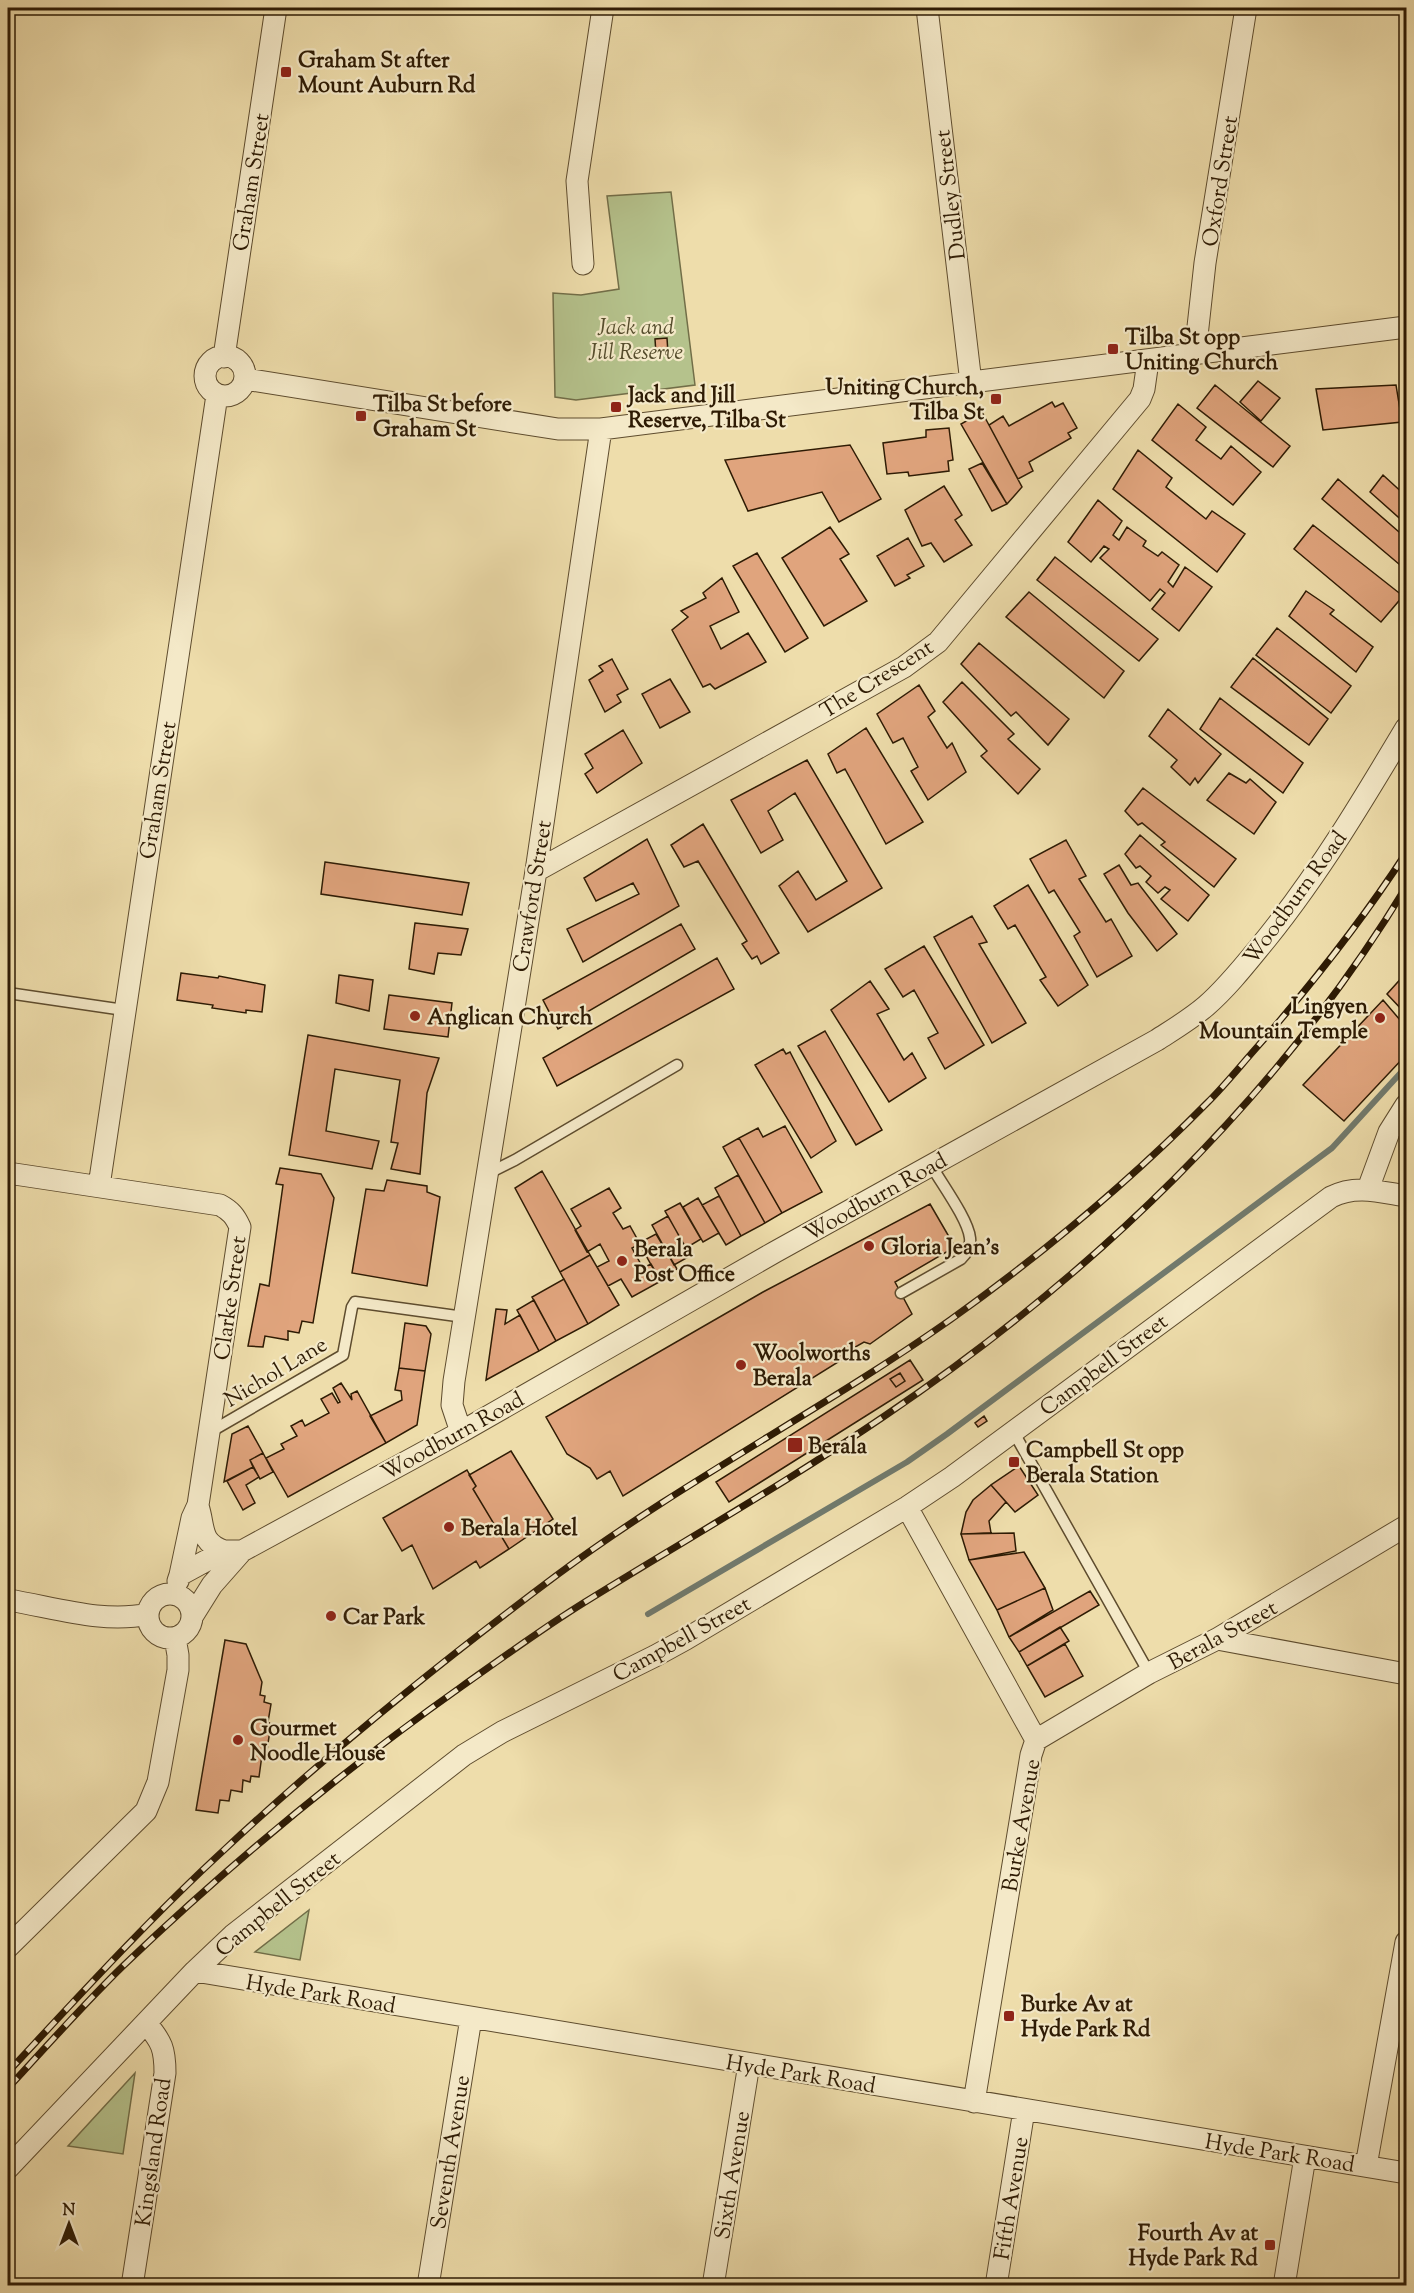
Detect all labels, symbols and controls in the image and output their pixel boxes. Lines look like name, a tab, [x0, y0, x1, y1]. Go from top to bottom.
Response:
place label: Graham St after Mount Auburn Rd	[298, 46, 476, 103]
marker: Graham St after Mount Auburn Rd	[279, 65, 293, 79]
street label: Graham Street	[226, 111, 280, 254]
street label: Oxford Street	[1196, 113, 1248, 249]
street label: Dudley Street	[928, 127, 976, 262]
park label: Jack and Jill Reserve	[588, 313, 683, 370]
place label: Tilba St opp Uniting Church	[1125, 323, 1278, 380]
marker: Tilba St opp Uniting Church	[1106, 342, 1120, 356]
place label: Uniting Church, Tilba St	[825, 373, 984, 430]
place label: Jack and Jill Reserve, Tilba St	[626, 381, 786, 438]
place label: Tilba St before Graham St	[373, 390, 512, 447]
marker: Uniting Church, Tilba St	[989, 392, 1003, 406]
marker: Jack and Jill Reserve, Tilba St	[609, 400, 623, 414]
marker: Tilba St before Graham St	[354, 409, 368, 423]
street label: The Crescent	[815, 633, 941, 728]
street label: Graham Street	[133, 719, 187, 862]
street label: Crawford Street	[506, 818, 562, 975]
street label: Woodburn Road	[1237, 825, 1356, 973]
place label: Lingyen Mountain Temple	[1199, 992, 1368, 1049]
place label: Anglican Church	[427, 1003, 593, 1035]
marker: Anglican Church	[408, 1009, 422, 1023]
marker: Lingyen Mountain Temple	[1373, 1011, 1387, 1025]
street label: Woodburn Road	[799, 1146, 954, 1251]
place label: Gloria Jean's	[881, 1233, 1000, 1265]
street label: Clarke Street	[207, 1234, 257, 1363]
place label: Berala Post Office	[634, 1235, 735, 1292]
marker: Gloria Jean's	[862, 1239, 876, 1253]
marker: Berala Post Office	[615, 1254, 629, 1268]
street label: Campbell Street	[1034, 1307, 1176, 1425]
street label: Nichol Lane	[219, 1330, 334, 1417]
place label: Woolworths Berala	[753, 1339, 871, 1396]
marker: Woolworths Berala	[734, 1358, 748, 1372]
street label: Woodburn Road	[376, 1385, 531, 1490]
place label: Berala	[808, 1432, 868, 1464]
marker: Berala	[786, 1436, 804, 1454]
place label: Campbell St opp Berala Station	[1026, 1436, 1184, 1493]
marker: Campbell St opp Berala Station	[1007, 1455, 1021, 1469]
place label: Berala Hotel	[461, 1514, 578, 1546]
marker: Berala Hotel	[442, 1520, 456, 1534]
street label: Campbell Street	[608, 1589, 758, 1692]
street label: Berala Street	[1163, 1593, 1284, 1680]
place label: Car Park	[343, 1603, 425, 1635]
marker: Car Park	[324, 1609, 338, 1623]
place label: Gourmet Noodle House	[250, 1714, 386, 1771]
marker: Gourmet Noodle House	[231, 1733, 245, 1747]
street label: Burke Avenue	[996, 1756, 1050, 1895]
street label: Campbell Street	[209, 1844, 349, 1966]
street label: Hyde Park Road	[243, 1968, 398, 2024]
place label: Burke Av at Hyde Park Rd	[1021, 1990, 1151, 2047]
marker: Burke Av at Hyde Park Rd	[1002, 2009, 1016, 2023]
street label: Hyde Park Road	[723, 2048, 878, 2104]
street label: Seventh Avenue	[424, 2073, 480, 2232]
street label: Kingsland Road	[129, 2076, 181, 2229]
street label: Sixth Avenue	[708, 2109, 760, 2242]
street label: Hyde Park Road	[1202, 2127, 1357, 2183]
street label: Fifth Avenue	[987, 2135, 1038, 2262]
north arrow	[39, 2194, 99, 2254]
text: N	[63, 2200, 76, 2223]
place label: Fourth Av at Hyde Park Rd	[1129, 2219, 1259, 2276]
marker: Fourth Av at Hyde Park Rd	[1263, 2238, 1277, 2252]

